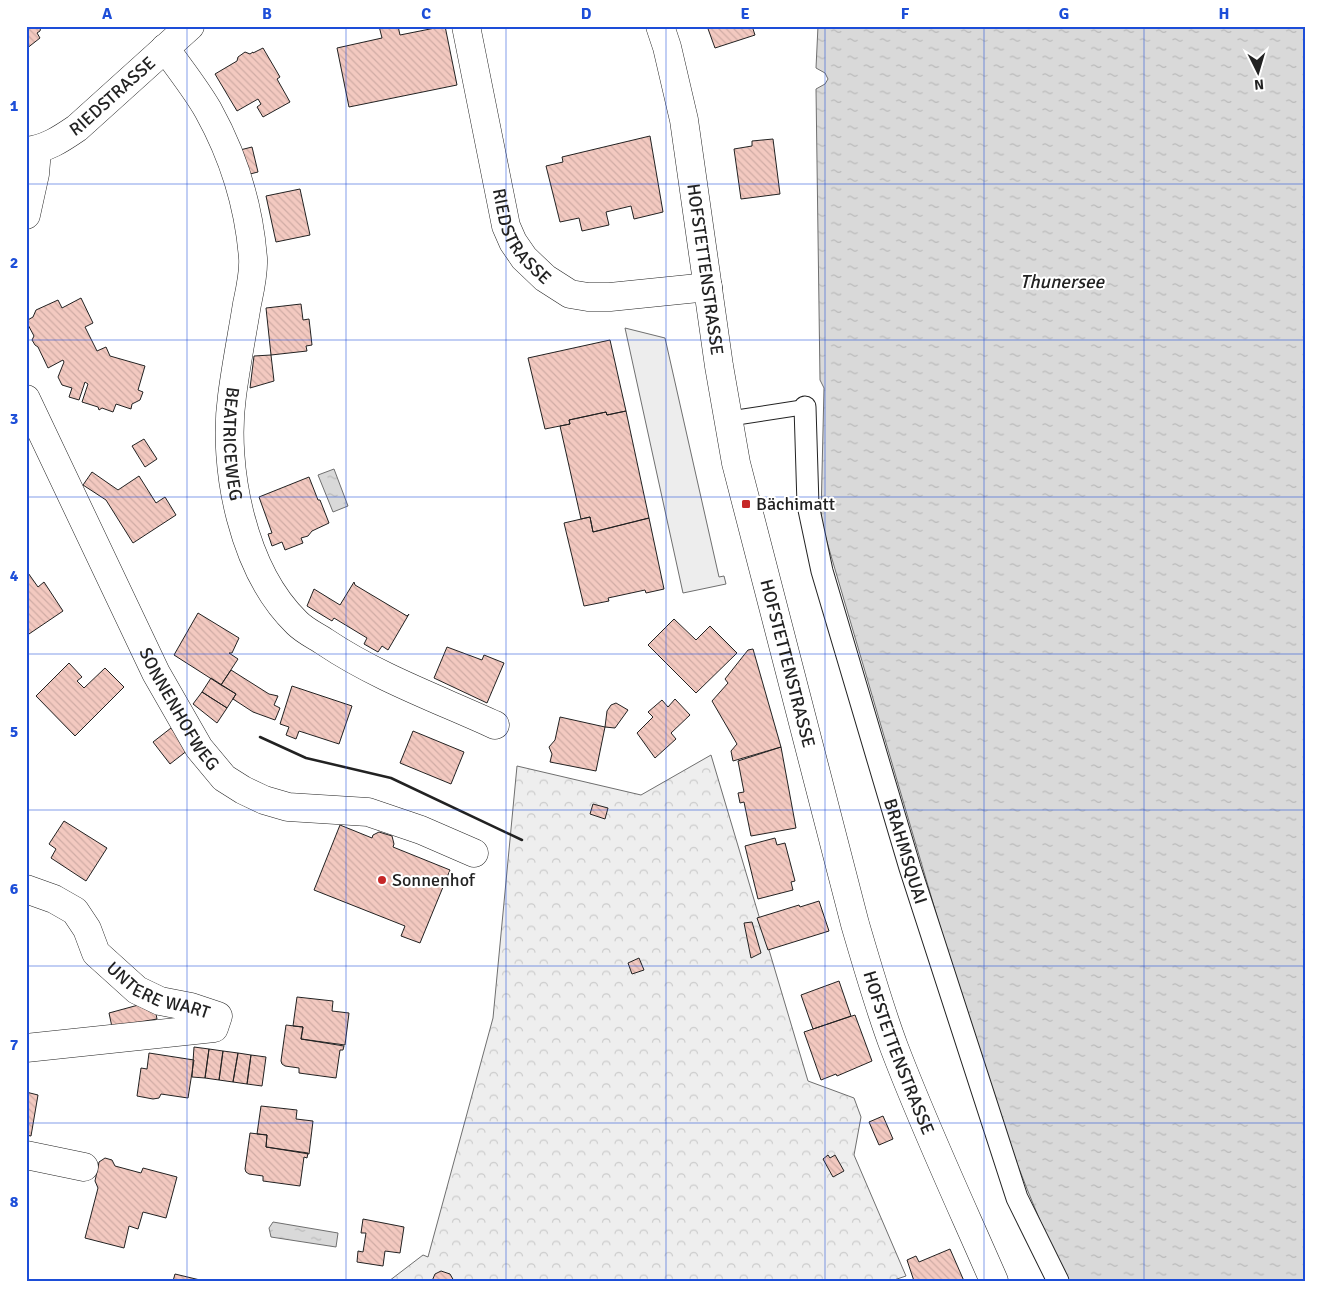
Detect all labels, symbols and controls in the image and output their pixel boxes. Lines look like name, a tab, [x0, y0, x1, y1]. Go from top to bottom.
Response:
text: A	[102, 4, 113, 24]
text: B	[262, 4, 272, 24]
text: C	[421, 4, 431, 24]
text: D	[581, 4, 592, 24]
text: E	[740, 4, 750, 24]
text: F	[901, 4, 910, 24]
text: G	[1059, 4, 1069, 24]
text: H	[1219, 4, 1229, 24]
north arrow	[1234, 48, 1284, 98]
street label: RIEDSTRASSE	[65, 52, 160, 141]
text: N	[1253, 76, 1265, 93]
text: 1	[10, 96, 19, 116]
street label: HOFSTETTENSTRASSE	[682, 182, 728, 357]
street label: RIEDSTRASSE	[488, 186, 556, 289]
text: 2	[10, 253, 18, 273]
water label: Thunersee	[1020, 270, 1106, 294]
street label: BEATRICEWEG	[219, 386, 247, 502]
text: 3	[10, 409, 18, 429]
place label: Bächimatt	[756, 493, 835, 515]
marker: Bächimatt	[740, 498, 752, 510]
text: 4	[10, 566, 19, 586]
street label: HOFSTETTENSTRASSE	[755, 577, 820, 750]
street label: SONNENHOFWEG	[135, 644, 224, 775]
text: 5	[10, 722, 18, 742]
street label: BRAHMSQUAI	[879, 796, 932, 907]
place label: Sonnenhof	[392, 869, 476, 891]
marker: Sonnenhof	[376, 874, 388, 886]
text: 6	[10, 879, 19, 899]
street label: UNTERE WART	[102, 957, 213, 1024]
street label: HOFSTETTENSTRASSE	[858, 968, 939, 1138]
text: 7	[10, 1035, 19, 1055]
text: 8	[10, 1192, 19, 1212]

